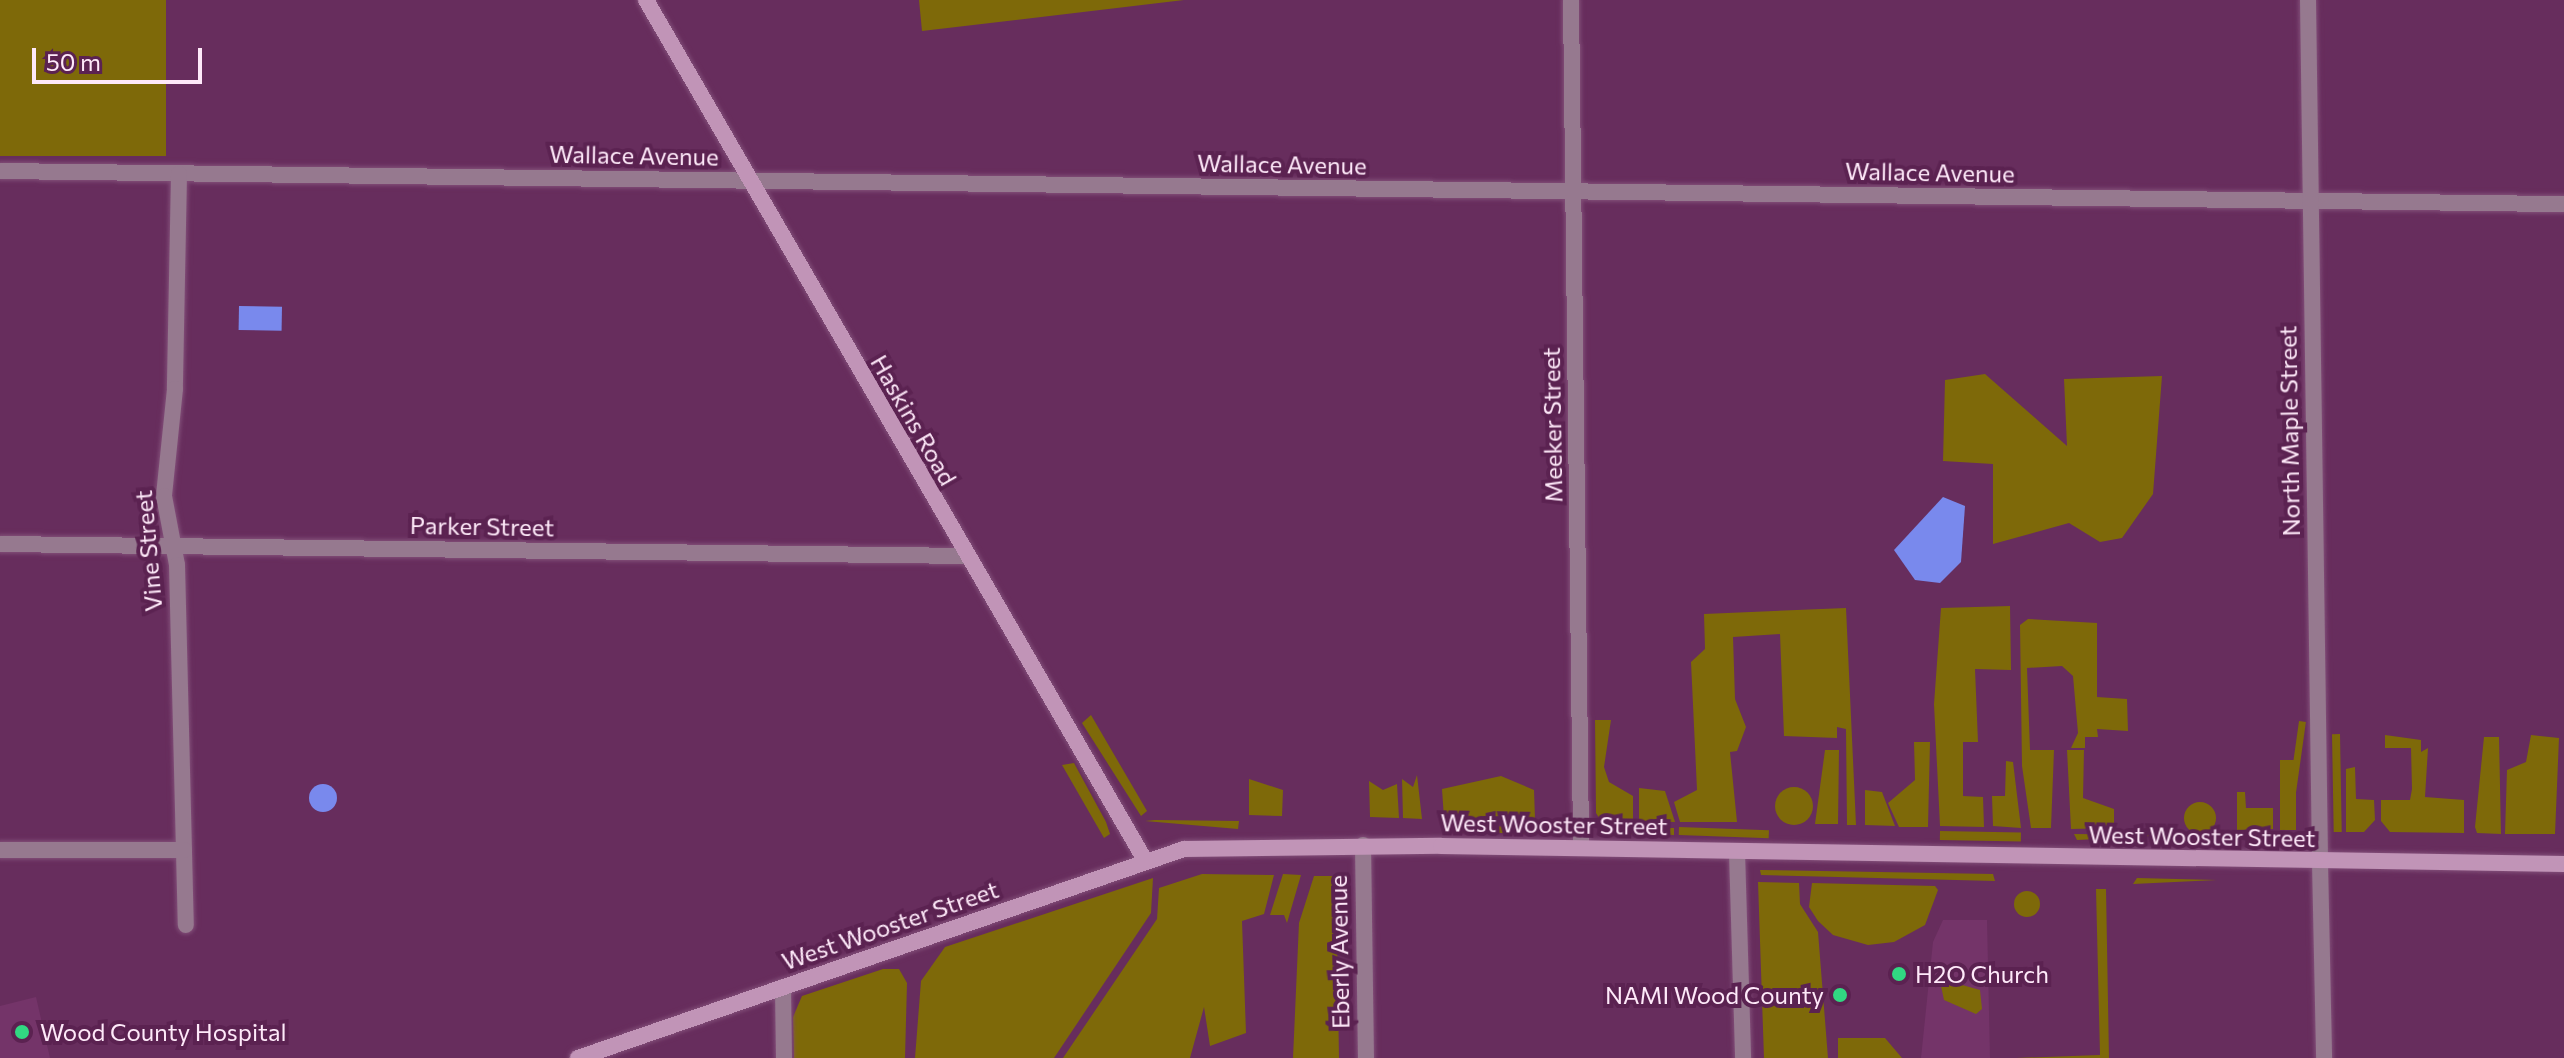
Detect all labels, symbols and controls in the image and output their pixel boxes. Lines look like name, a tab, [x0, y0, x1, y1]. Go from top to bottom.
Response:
scale bar	[36, 32, 206, 82]
text: 50 m	[46, 47, 101, 76]
street label: Wallace Avenue	[549, 139, 719, 171]
street label: Wallace Avenue	[1197, 148, 1367, 180]
street label: Wallace Avenue	[1845, 156, 2015, 188]
street label: North Maple Street	[2273, 325, 2305, 537]
street label: Meeker Street	[1536, 347, 1568, 503]
street label: Haskins Road	[865, 350, 963, 490]
street label: Vine Street	[128, 489, 168, 613]
street label: Parker Street	[410, 510, 554, 542]
street label: West Wooster Street	[1440, 808, 1668, 840]
street label: West Wooster Street	[2088, 820, 2316, 852]
street label: West Wooster Street	[778, 874, 1002, 976]
street label: Eberly Avenue	[1323, 875, 1355, 1029]
place label: H2O Church	[1915, 960, 2049, 988]
marker: H2O Church	[1890, 965, 1908, 983]
place label: NAMI Wood County	[1605, 981, 1824, 1009]
marker: NAMI Wood County	[1831, 986, 1849, 1004]
place label: Wood County Hospital	[40, 1018, 287, 1046]
marker: Wood County Hospital	[11, 1021, 33, 1043]

